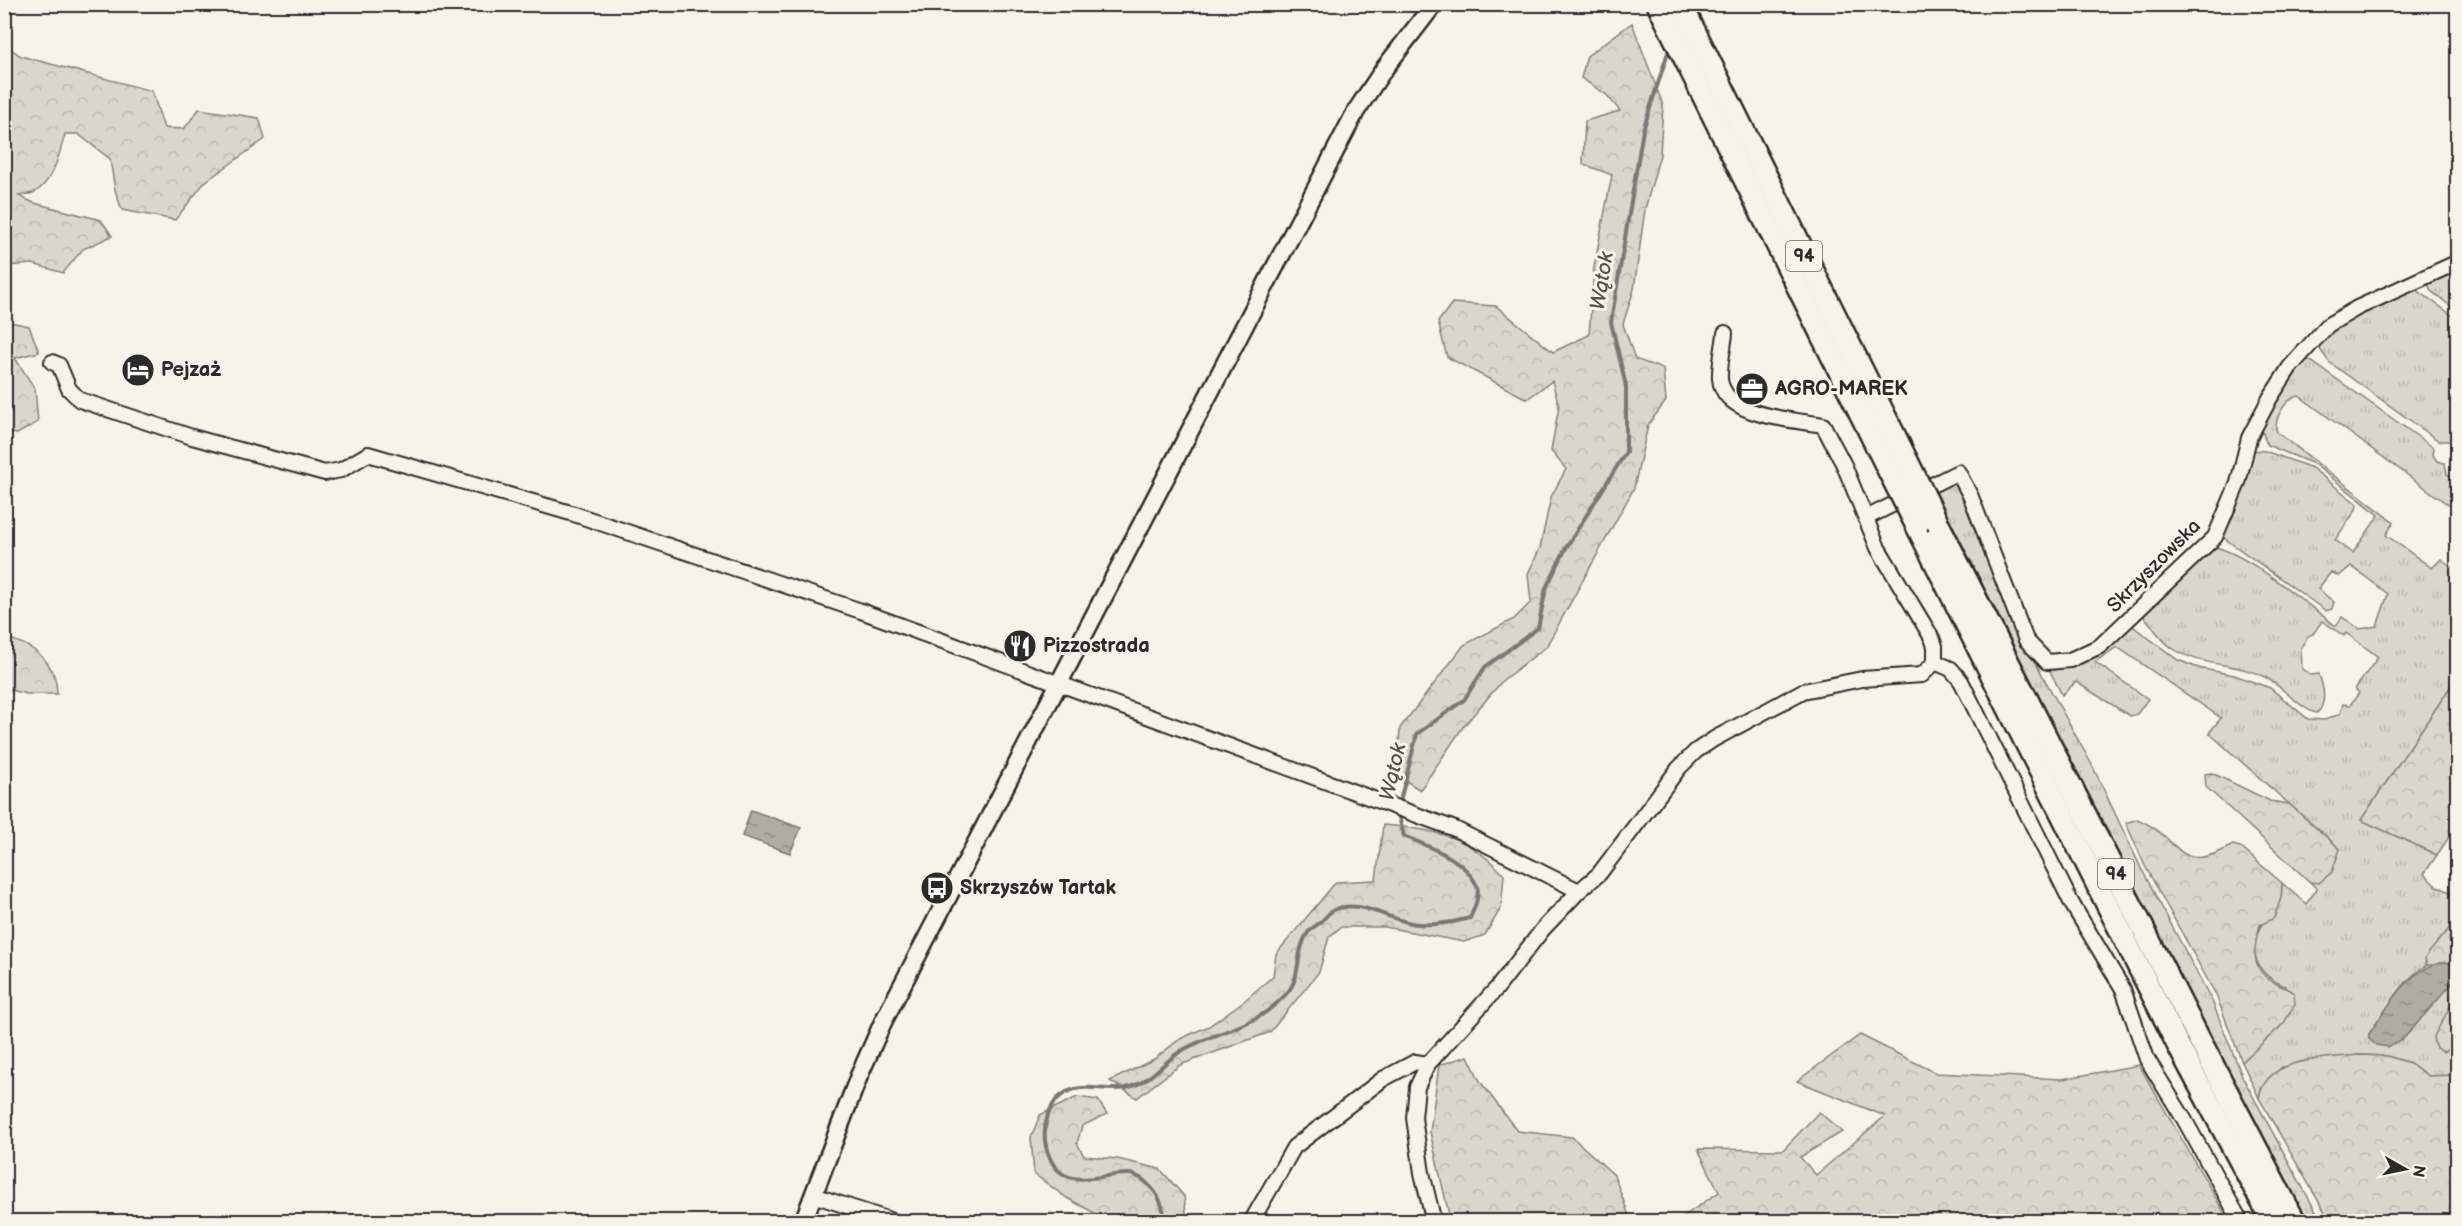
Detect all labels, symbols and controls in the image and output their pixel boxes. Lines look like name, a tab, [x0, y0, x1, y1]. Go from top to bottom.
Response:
road number: 94	[1786, 241, 1822, 271]
water label: Wątok	[1585, 249, 1619, 312]
hotel icon: Pejzaż	[120, 352, 156, 388]
place label: Pejzaż	[161, 358, 221, 382]
office icon: AGRO-MAREK	[1734, 371, 1770, 407]
place label: AGRO-MAREK	[1774, 377, 1908, 401]
street label: Skrzyszowska	[2102, 514, 2206, 618]
restaurant icon: Pizzostrada	[1002, 628, 1038, 664]
place label: Pizzostrada	[1043, 634, 1150, 658]
water label: Wątok	[1374, 740, 1412, 803]
road number: 94	[2098, 859, 2134, 889]
bus stop icon: Skrzyszów Tartak	[919, 870, 955, 906]
place label: Skrzyszów Tartak	[960, 876, 1116, 900]
north arrow	[2375, 1139, 2435, 1199]
text: N	[2408, 1164, 2429, 1179]

